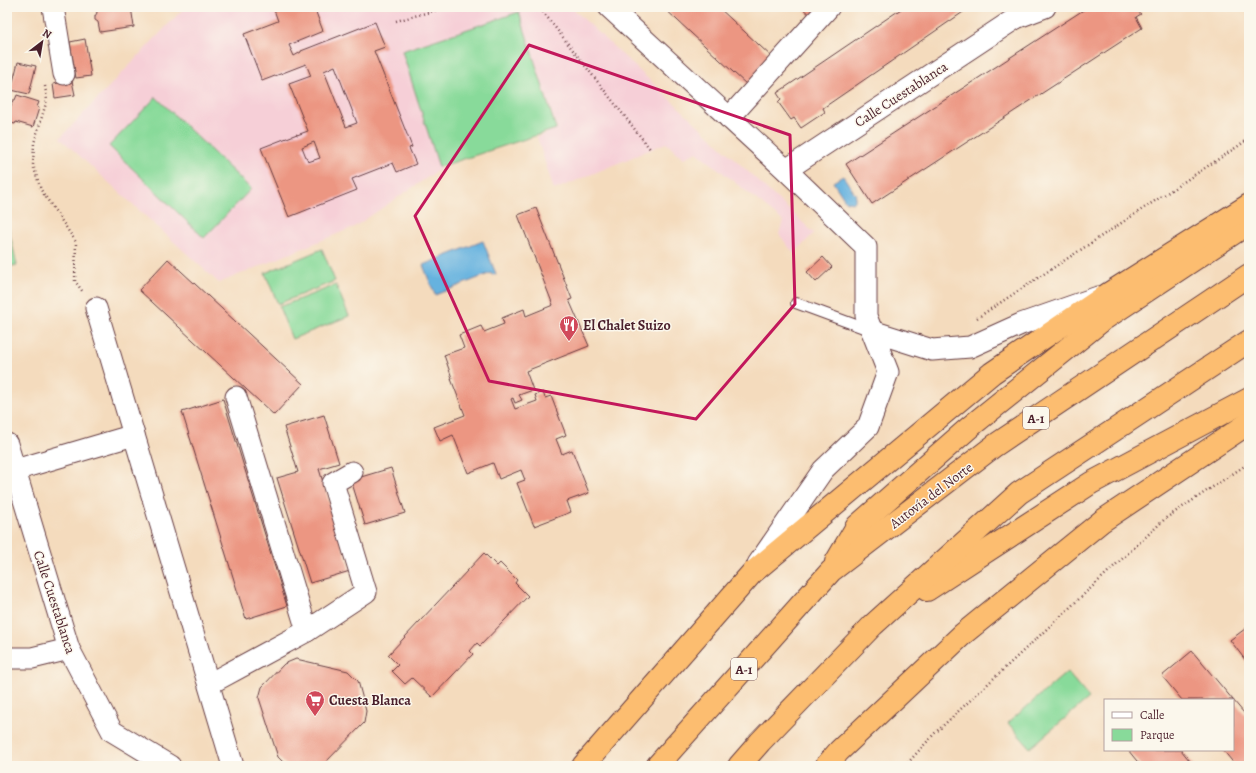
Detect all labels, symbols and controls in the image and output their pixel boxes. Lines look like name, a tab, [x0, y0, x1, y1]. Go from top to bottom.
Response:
north arrow	[22, 22, 62, 62]
text: N	[40, 25, 54, 42]
street label: Calle Cuestablanca	[851, 57, 952, 132]
restaurant icon: El Chalet Suizo	[558, 314, 580, 342]
place label: El Chalet Suizo	[583, 316, 671, 335]
road number: A-1	[1023, 407, 1049, 429]
street label: Autovía del Norte	[885, 458, 977, 533]
street label: Calle Cuestablanca	[29, 548, 80, 657]
road number: A-1	[731, 658, 757, 680]
supermarket icon: Cuesta Blanca	[304, 689, 326, 717]
place label: Cuesta Blanca	[329, 691, 411, 710]
legend	[1104, 699, 1234, 751]
text: Calle	[1140, 707, 1164, 723]
text: Parque	[1140, 727, 1175, 743]

